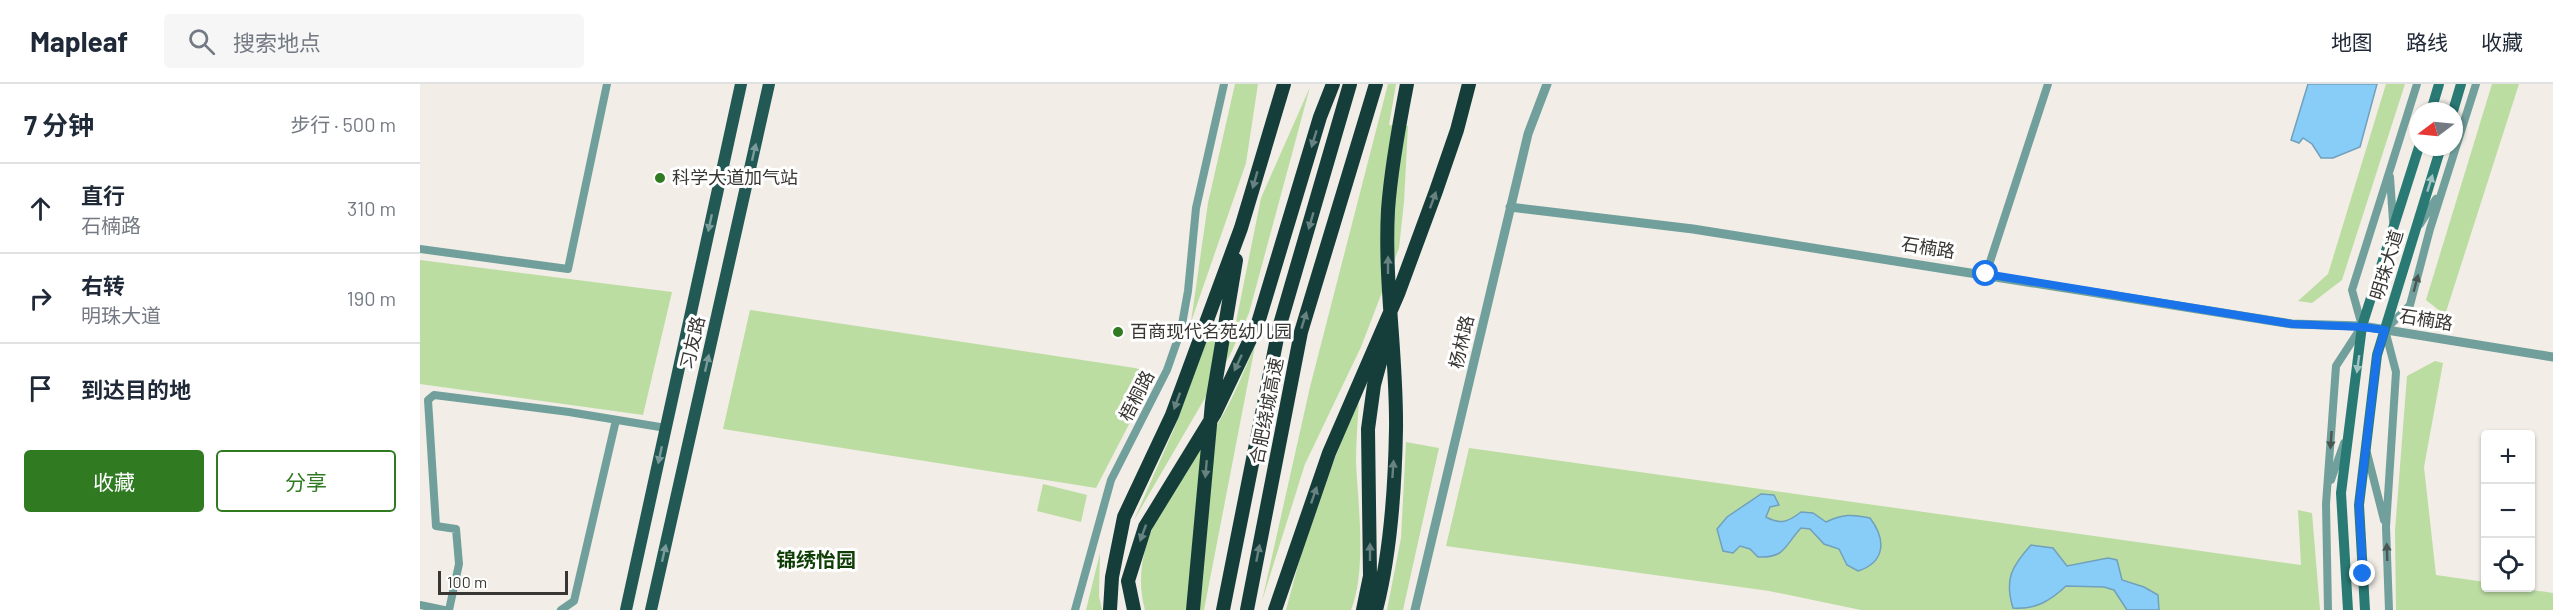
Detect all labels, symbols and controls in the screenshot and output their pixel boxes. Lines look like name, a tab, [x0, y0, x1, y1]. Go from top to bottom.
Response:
search box	[164, 14, 584, 68]
text: Mapleaf	[30, 24, 128, 58]
icon: search	[185, 25, 218, 58]
text: 搜索地点	[233, 29, 321, 55]
text: 地图	[2331, 29, 2373, 54]
text: 路线	[2406, 29, 2448, 54]
text: 收藏	[2481, 29, 2523, 54]
north arrow	[2409, 102, 2463, 156]
text: 7 分钟	[24, 109, 94, 140]
text: 步行 · 500 m	[290, 112, 396, 136]
one-way arrow	[1309, 130, 1318, 148]
one-way arrow	[749, 143, 759, 161]
place label: 科学大道加气站	[672, 166, 798, 188]
marker: 科学大道加气站	[653, 171, 667, 185]
one-way arrow	[1250, 171, 1259, 189]
one-way arrow	[2426, 174, 2435, 192]
text: 直行	[81, 182, 125, 208]
one-way arrow	[1429, 191, 1438, 209]
icon: ahead	[24, 192, 57, 225]
text: 310 m	[347, 196, 396, 220]
one-way arrow	[1305, 212, 1315, 230]
text: 石楠路	[81, 213, 141, 237]
one-way arrow	[705, 214, 715, 233]
street label: 明珠大道	[2365, 227, 2407, 302]
street label: 石楠路	[1900, 232, 1957, 262]
one-way arrow	[1383, 256, 1393, 275]
route start	[1972, 260, 1998, 286]
text: 右转	[81, 272, 125, 298]
one-way arrow	[2411, 274, 2421, 292]
icon: right	[24, 282, 57, 315]
text: 190 m	[347, 286, 396, 310]
text: 明珠大道	[81, 303, 161, 327]
street label: 石楠路	[2398, 304, 2455, 334]
one-way arrow	[1300, 311, 1309, 329]
street label: 杨林路	[1444, 313, 1478, 371]
street label: 习友路	[675, 314, 709, 372]
place label: 百商现代名苑幼儿园	[1130, 320, 1292, 342]
marker: 百商现代名苑幼儿园	[1111, 325, 1125, 339]
one-way arrow	[702, 353, 712, 372]
one-way arrow	[1234, 355, 1243, 372]
one-way arrow	[2354, 355, 2363, 374]
street label: 合肥绕城高速	[1245, 356, 1287, 466]
street label: 梧桐路	[1114, 366, 1158, 425]
icon: arrive	[24, 372, 57, 405]
text: 到达目的地	[81, 376, 191, 402]
one-way arrow	[1172, 393, 1182, 411]
one-way arrow	[2326, 430, 2335, 449]
map controls	[2481, 430, 2535, 592]
button: +	[2481, 430, 2535, 484]
one-way arrow	[655, 446, 664, 465]
button: 收藏	[24, 450, 204, 512]
button: 分享	[216, 450, 396, 512]
one-way arrow	[1201, 459, 1211, 478]
one-way arrow	[1388, 459, 1398, 478]
button: −	[2481, 484, 2535, 538]
one-way arrow	[1309, 486, 1319, 504]
one-way arrow	[1138, 524, 1148, 542]
button: locate	[2481, 538, 2535, 592]
one-way arrow	[2382, 542, 2391, 561]
one-way arrow	[660, 543, 669, 562]
one-way arrow	[1254, 543, 1263, 562]
one-way arrow	[1365, 543, 1375, 562]
district label: 锦绣怡园	[776, 547, 856, 571]
route end	[2349, 560, 2375, 586]
scale bar	[438, 568, 568, 596]
text: 100 m	[447, 572, 487, 591]

